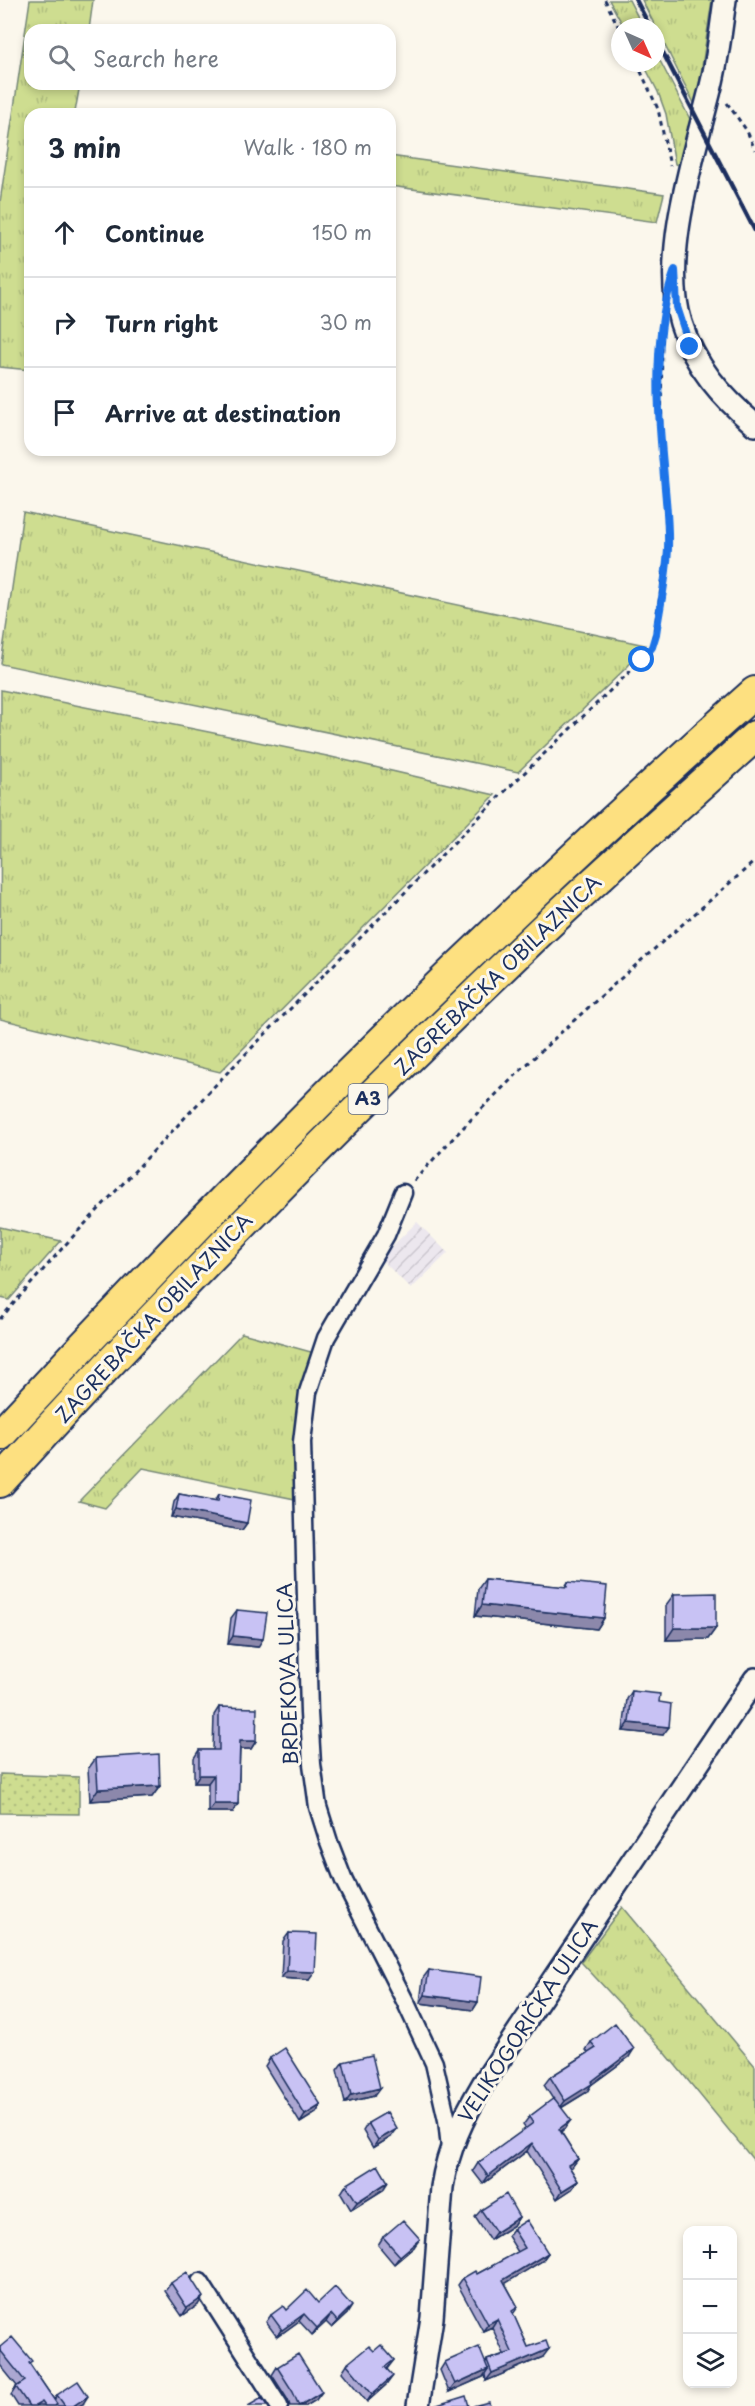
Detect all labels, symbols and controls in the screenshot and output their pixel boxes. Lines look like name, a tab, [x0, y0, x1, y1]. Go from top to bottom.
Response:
north arrow	[611, 18, 665, 72]
search box	[24, 24, 396, 90]
icon: search	[45, 41, 78, 74]
text: Search here	[93, 41, 219, 74]
text: 3 min	[48, 128, 121, 167]
text: Walk · 180 m	[244, 132, 372, 162]
icon: ahead	[48, 216, 81, 249]
text: Continue	[105, 216, 204, 249]
text: 150 m	[312, 217, 372, 247]
icon: right	[48, 306, 81, 339]
text: Turn right	[105, 306, 218, 339]
text: 30 m	[319, 307, 372, 337]
route end	[676, 333, 702, 359]
icon: arrive	[48, 396, 81, 429]
text: Arrive at destination	[105, 396, 341, 429]
route start	[628, 646, 654, 672]
street label: ZAGREBAČKA OBILAZNICA	[387, 867, 608, 1082]
road number: A3	[348, 1084, 388, 1114]
street label: ZAGREBAČKA OBILAZNICA	[48, 1206, 259, 1429]
street label: BRDEKOVA ULICA	[269, 1582, 305, 1766]
street label: VELIKOGORIČKA ULICA	[450, 1913, 604, 2128]
map controls	[683, 2226, 737, 2388]
button: +	[683, 2226, 737, 2280]
button: −	[683, 2280, 737, 2334]
button: layers	[683, 2334, 737, 2388]

